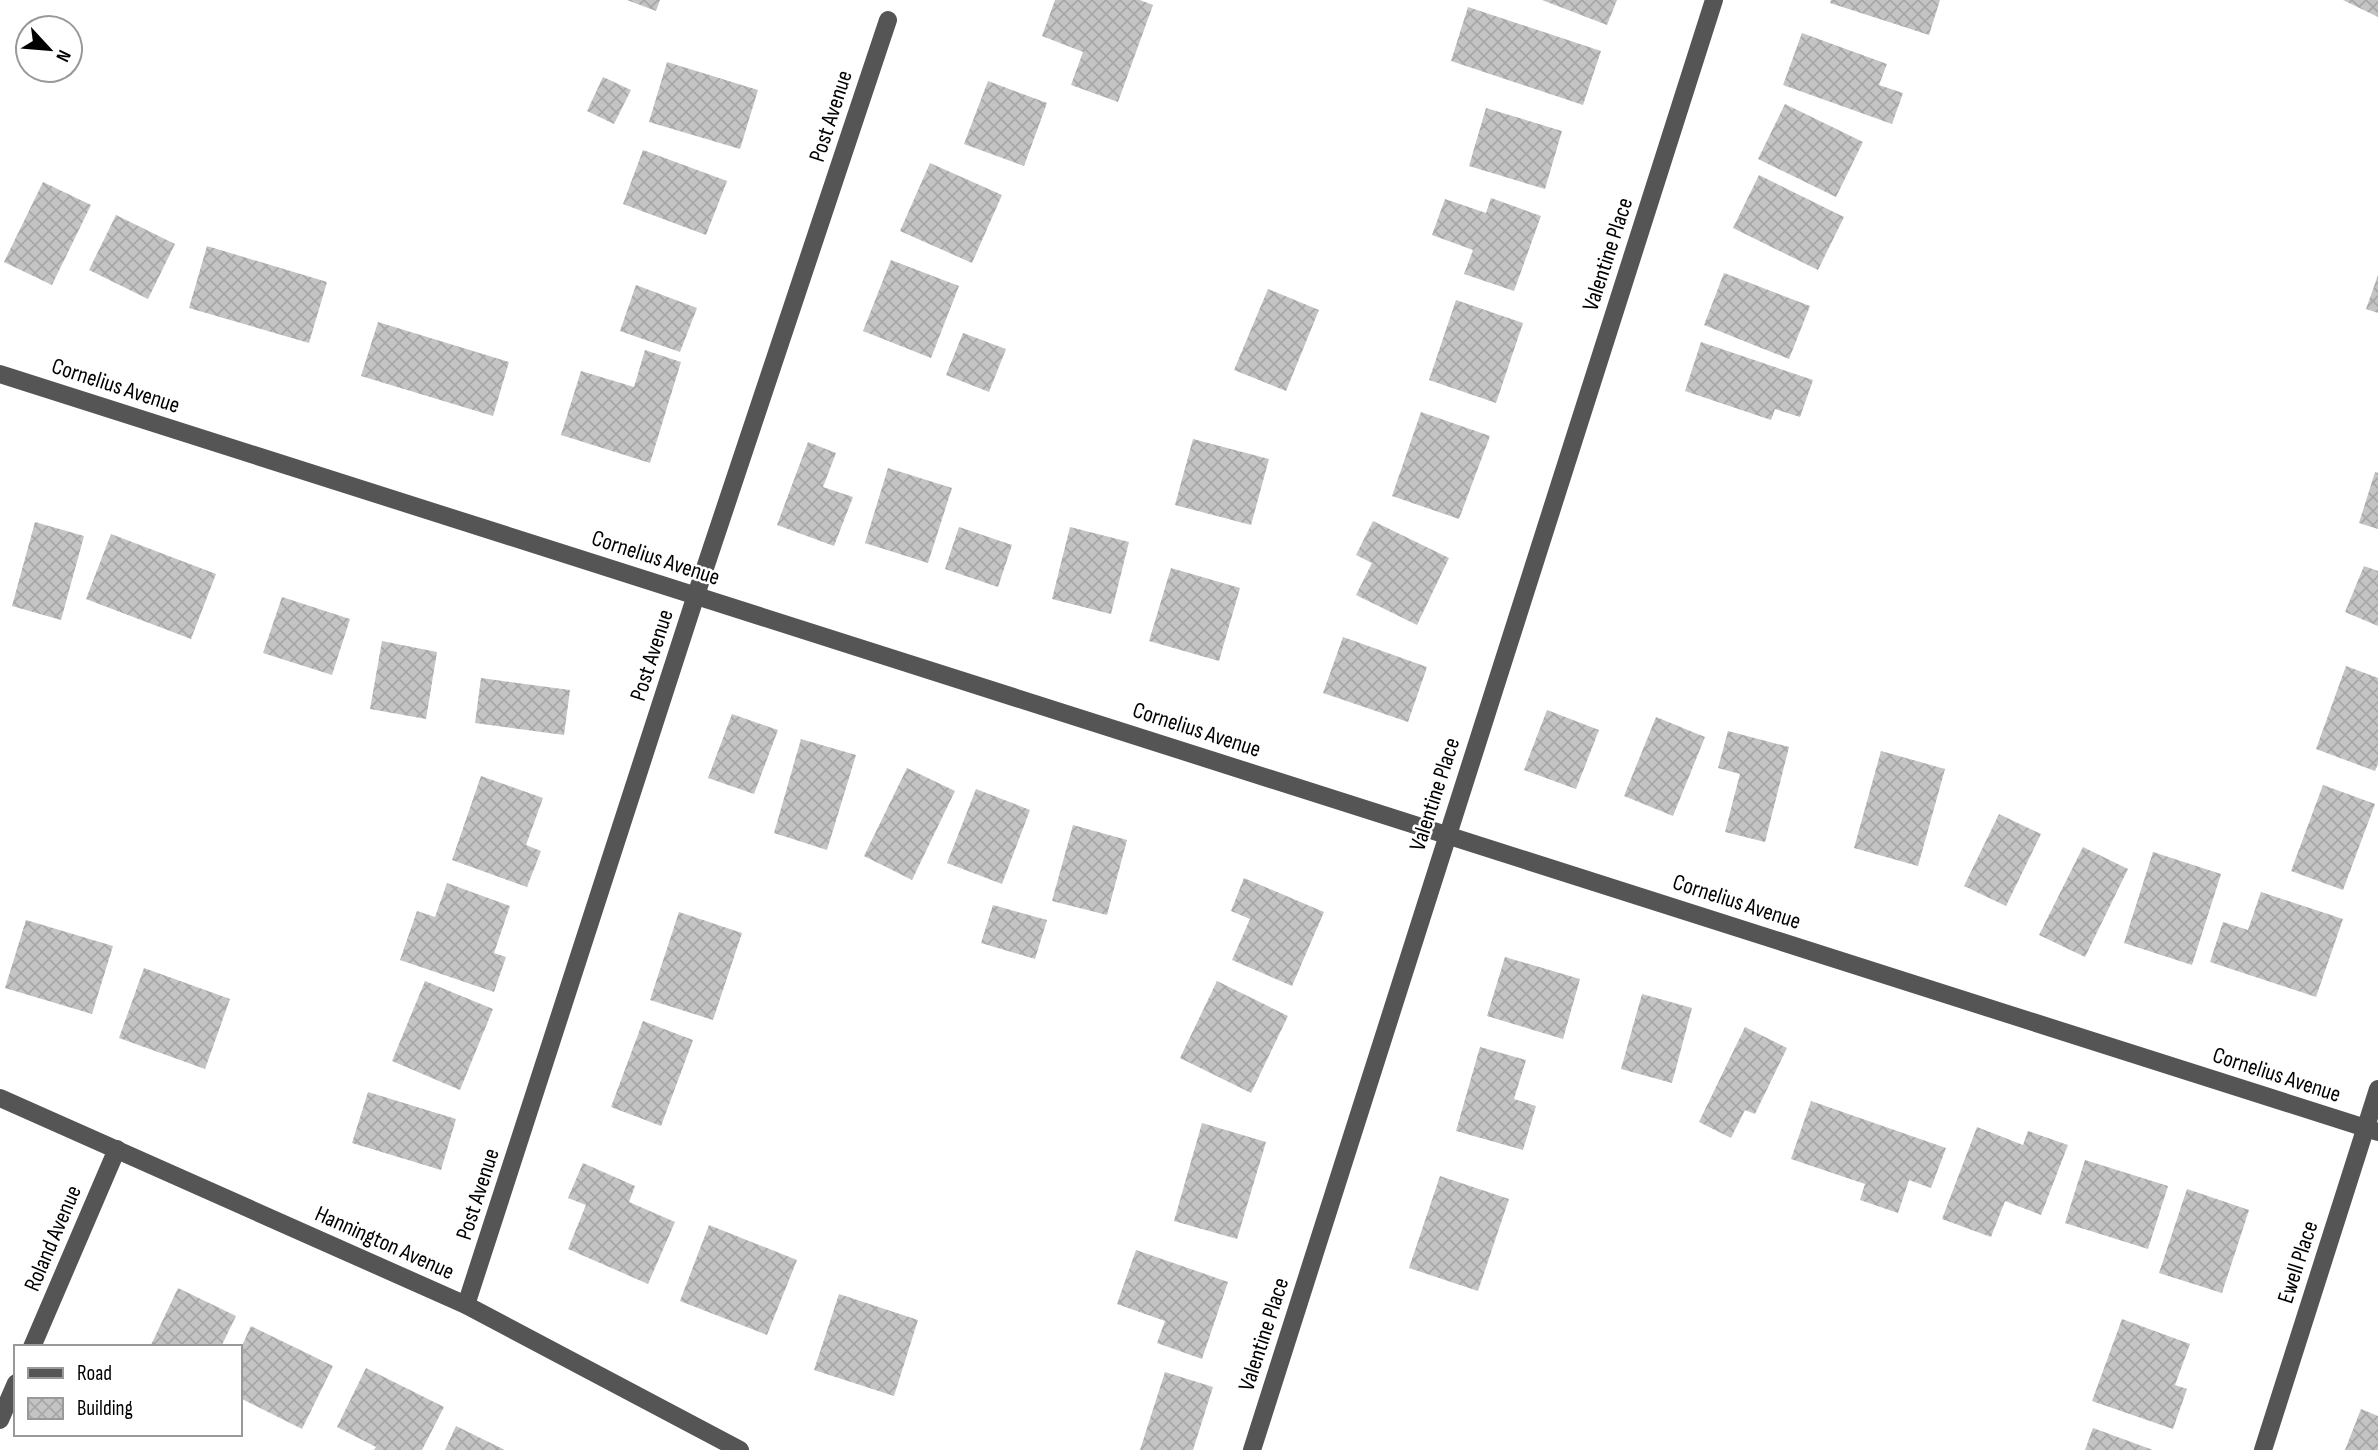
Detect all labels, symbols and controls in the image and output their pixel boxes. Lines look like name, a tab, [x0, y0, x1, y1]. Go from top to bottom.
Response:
north arrow	[14, 14, 84, 84]
text: N	[50, 46, 75, 65]
street label: Post Avenue	[803, 67, 859, 166]
street label: Valentine Place	[1577, 194, 1639, 314]
street label: Cornelius Avenue	[48, 352, 183, 420]
street label: Cornelius Avenue	[588, 524, 723, 592]
street label: Post Avenue	[624, 606, 680, 705]
street label: Cornelius Avenue	[1129, 696, 1264, 764]
street label: Valentine Place	[1404, 734, 1466, 854]
street label: Cornelius Avenue	[1669, 868, 1804, 936]
street label: Cornelius Avenue	[2209, 1041, 2344, 1109]
street label: Post Avenue	[450, 1145, 506, 1244]
street label: Roland Avenue	[18, 1181, 88, 1296]
street label: Hannington Avenue	[311, 1200, 459, 1286]
street label: Ewell Place	[2272, 1218, 2324, 1307]
street label: Valentine Place	[1233, 1274, 1295, 1394]
legend	[14, 1345, 242, 1436]
text: Road	[77, 1361, 112, 1386]
text: Building	[77, 1396, 133, 1421]

